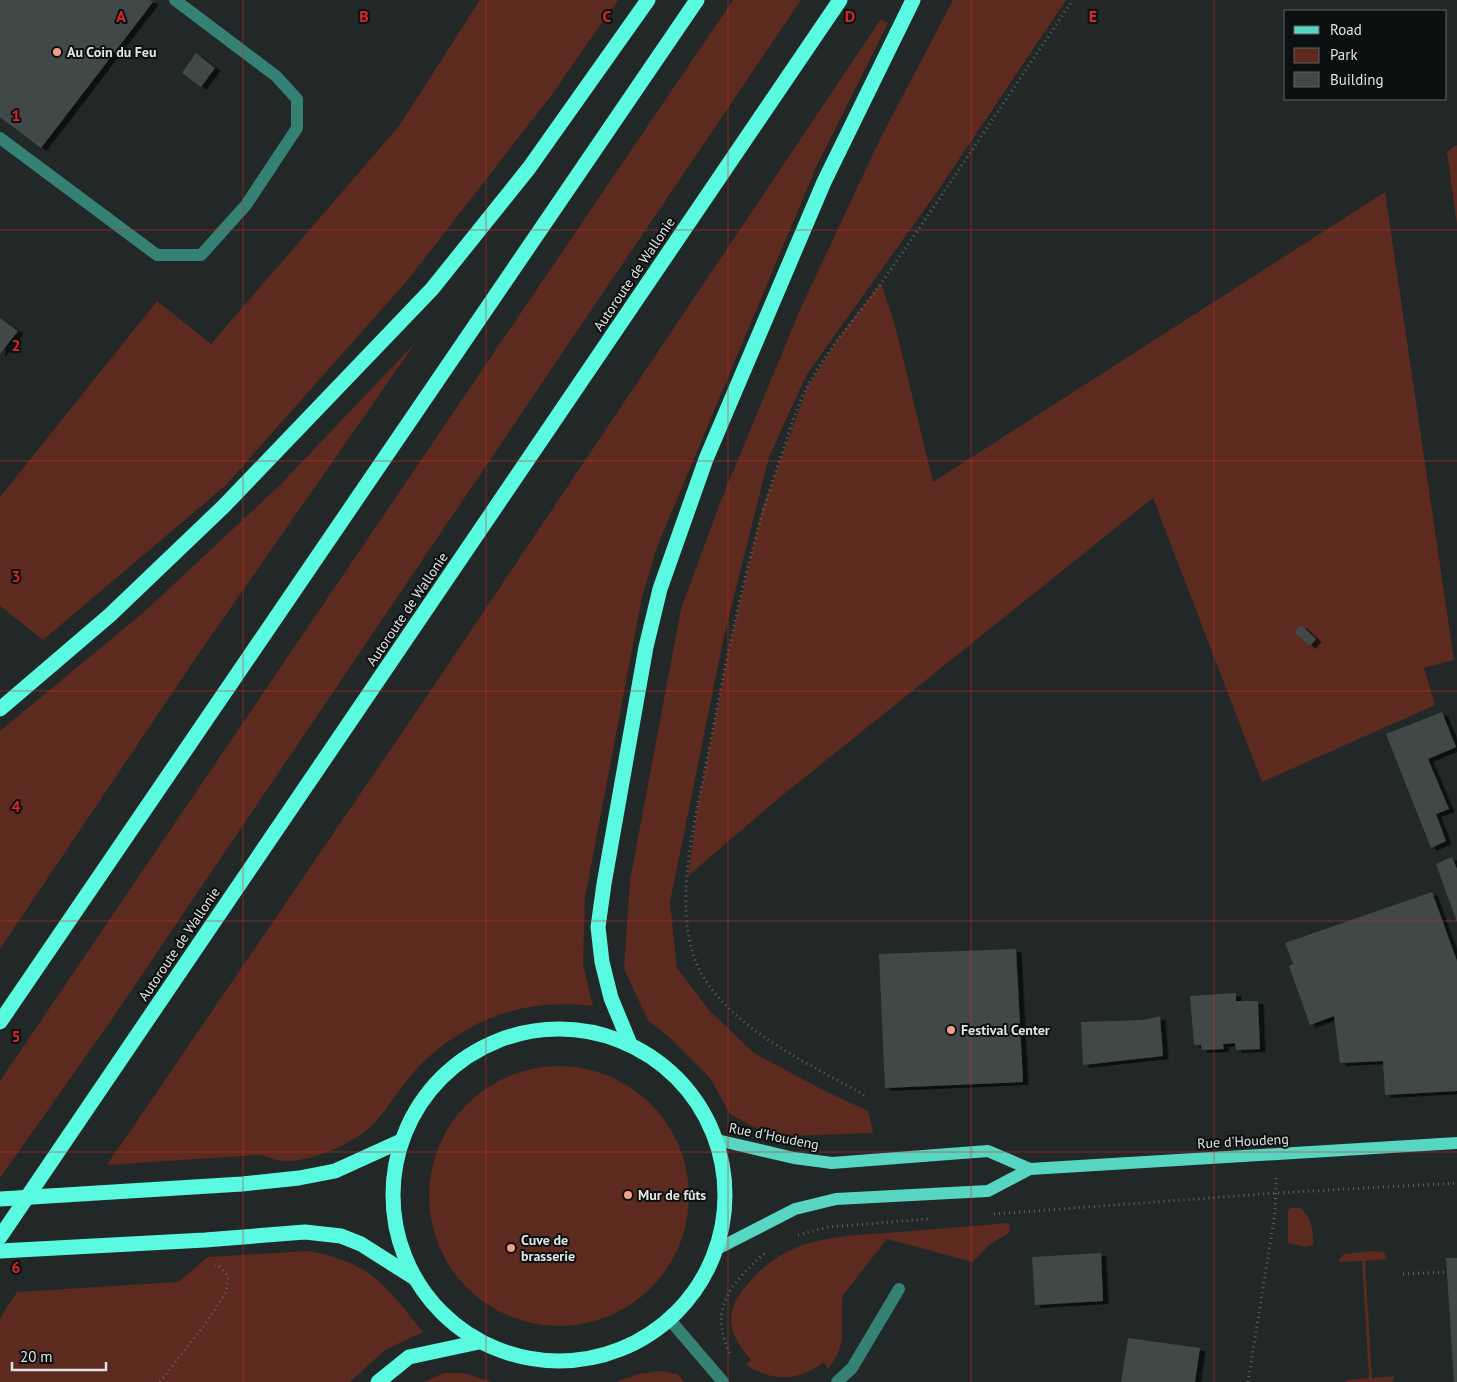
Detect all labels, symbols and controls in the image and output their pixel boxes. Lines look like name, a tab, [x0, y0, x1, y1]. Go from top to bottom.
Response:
text: A	[116, 6, 126, 26]
text: B	[359, 6, 369, 26]
text: C	[603, 6, 612, 26]
text: D	[845, 6, 855, 26]
text: E	[1089, 6, 1097, 26]
legend	[1284, 10, 1447, 100]
text: Road	[1330, 20, 1362, 39]
place label: Au Coin du Feu	[67, 43, 157, 61]
text: Park	[1330, 45, 1358, 64]
marker: Au Coin du Feu	[51, 46, 63, 58]
text: Building	[1330, 70, 1384, 89]
text: 1	[11, 105, 21, 125]
street label: Autoroute de Wallonie	[589, 214, 679, 334]
text: 2	[11, 335, 21, 355]
street label: Autoroute de Wallonie	[362, 549, 452, 669]
text: 3	[11, 566, 21, 586]
text: 4	[11, 796, 21, 816]
street label: Autoroute de Wallonie	[134, 884, 224, 1004]
place label: Festival Center	[961, 1021, 1050, 1039]
marker: Festival Center	[945, 1024, 957, 1036]
text: 5	[11, 1026, 21, 1046]
street label: Rue d'Houdeng	[727, 1118, 821, 1154]
street label: Rue d'Houdeng	[1197, 1130, 1289, 1152]
place label: Mur de fûts	[638, 1186, 706, 1204]
marker: Mur de fûts	[622, 1189, 634, 1201]
place label: Cuve de brasserie	[521, 1231, 575, 1265]
marker: Cuve de brasserie	[505, 1242, 517, 1254]
text: 6	[11, 1257, 21, 1277]
scale bar	[12, 1340, 106, 1372]
text: 20 m	[20, 1347, 53, 1366]

